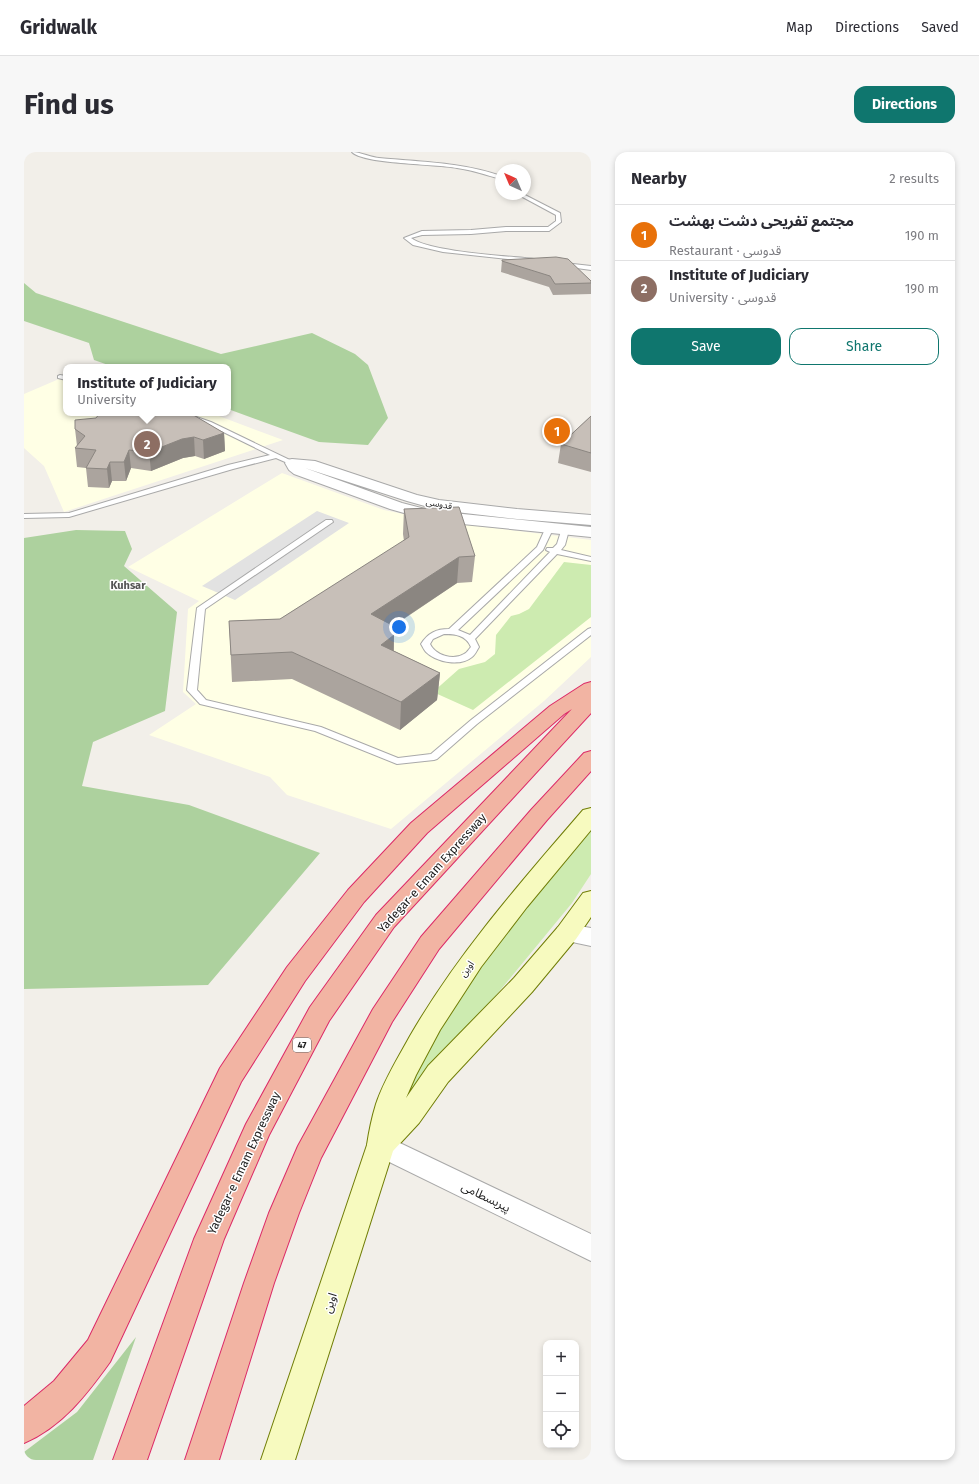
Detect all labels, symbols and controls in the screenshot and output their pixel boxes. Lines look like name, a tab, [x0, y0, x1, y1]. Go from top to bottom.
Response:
text: Gridwalk	[20, 16, 97, 39]
text: Map	[786, 19, 813, 36]
text: Directions	[835, 19, 899, 36]
text: Saved	[921, 19, 959, 36]
button: Directions	[854, 86, 955, 123]
text: Find us	[24, 88, 114, 121]
north arrow	[495, 164, 531, 200]
text: Nearby	[631, 168, 686, 189]
text: 2 results	[889, 171, 939, 186]
text: مجتمع تفریحی دشت بهشت	[669, 212, 854, 230]
text: 1	[641, 228, 647, 243]
text: 190 m	[905, 228, 939, 243]
text: Restaurant · قدوسی	[669, 243, 781, 258]
text: Institute of Judiciary	[669, 266, 809, 284]
text: 2	[641, 281, 647, 296]
text: 190 m	[905, 281, 939, 296]
text: University · قدوسی	[669, 290, 776, 305]
button: Save	[631, 328, 781, 365]
button: Share	[789, 328, 939, 365]
popup	[63, 364, 231, 416]
text: Institute of Judiciary	[77, 374, 217, 392]
text: University	[77, 392, 136, 407]
pin: 1	[544, 416, 570, 446]
pin: 2	[134, 429, 160, 459]
street label: قدوسی	[425, 497, 453, 511]
district label: Kuhsar	[110, 579, 146, 592]
your location	[389, 617, 409, 637]
street label: Yadegar-e Emam Expressway	[375, 810, 489, 936]
street label: اوین	[457, 959, 477, 979]
road number: 47	[293, 1038, 311, 1052]
street label: Yadegar-e Emam Expressway	[205, 1089, 283, 1237]
street label: پیربسطامی	[459, 1179, 513, 1216]
street label: اوین	[320, 1291, 340, 1315]
map controls	[543, 1340, 579, 1448]
button: +	[543, 1340, 579, 1376]
button: −	[543, 1376, 579, 1412]
button: locate	[543, 1412, 579, 1448]

